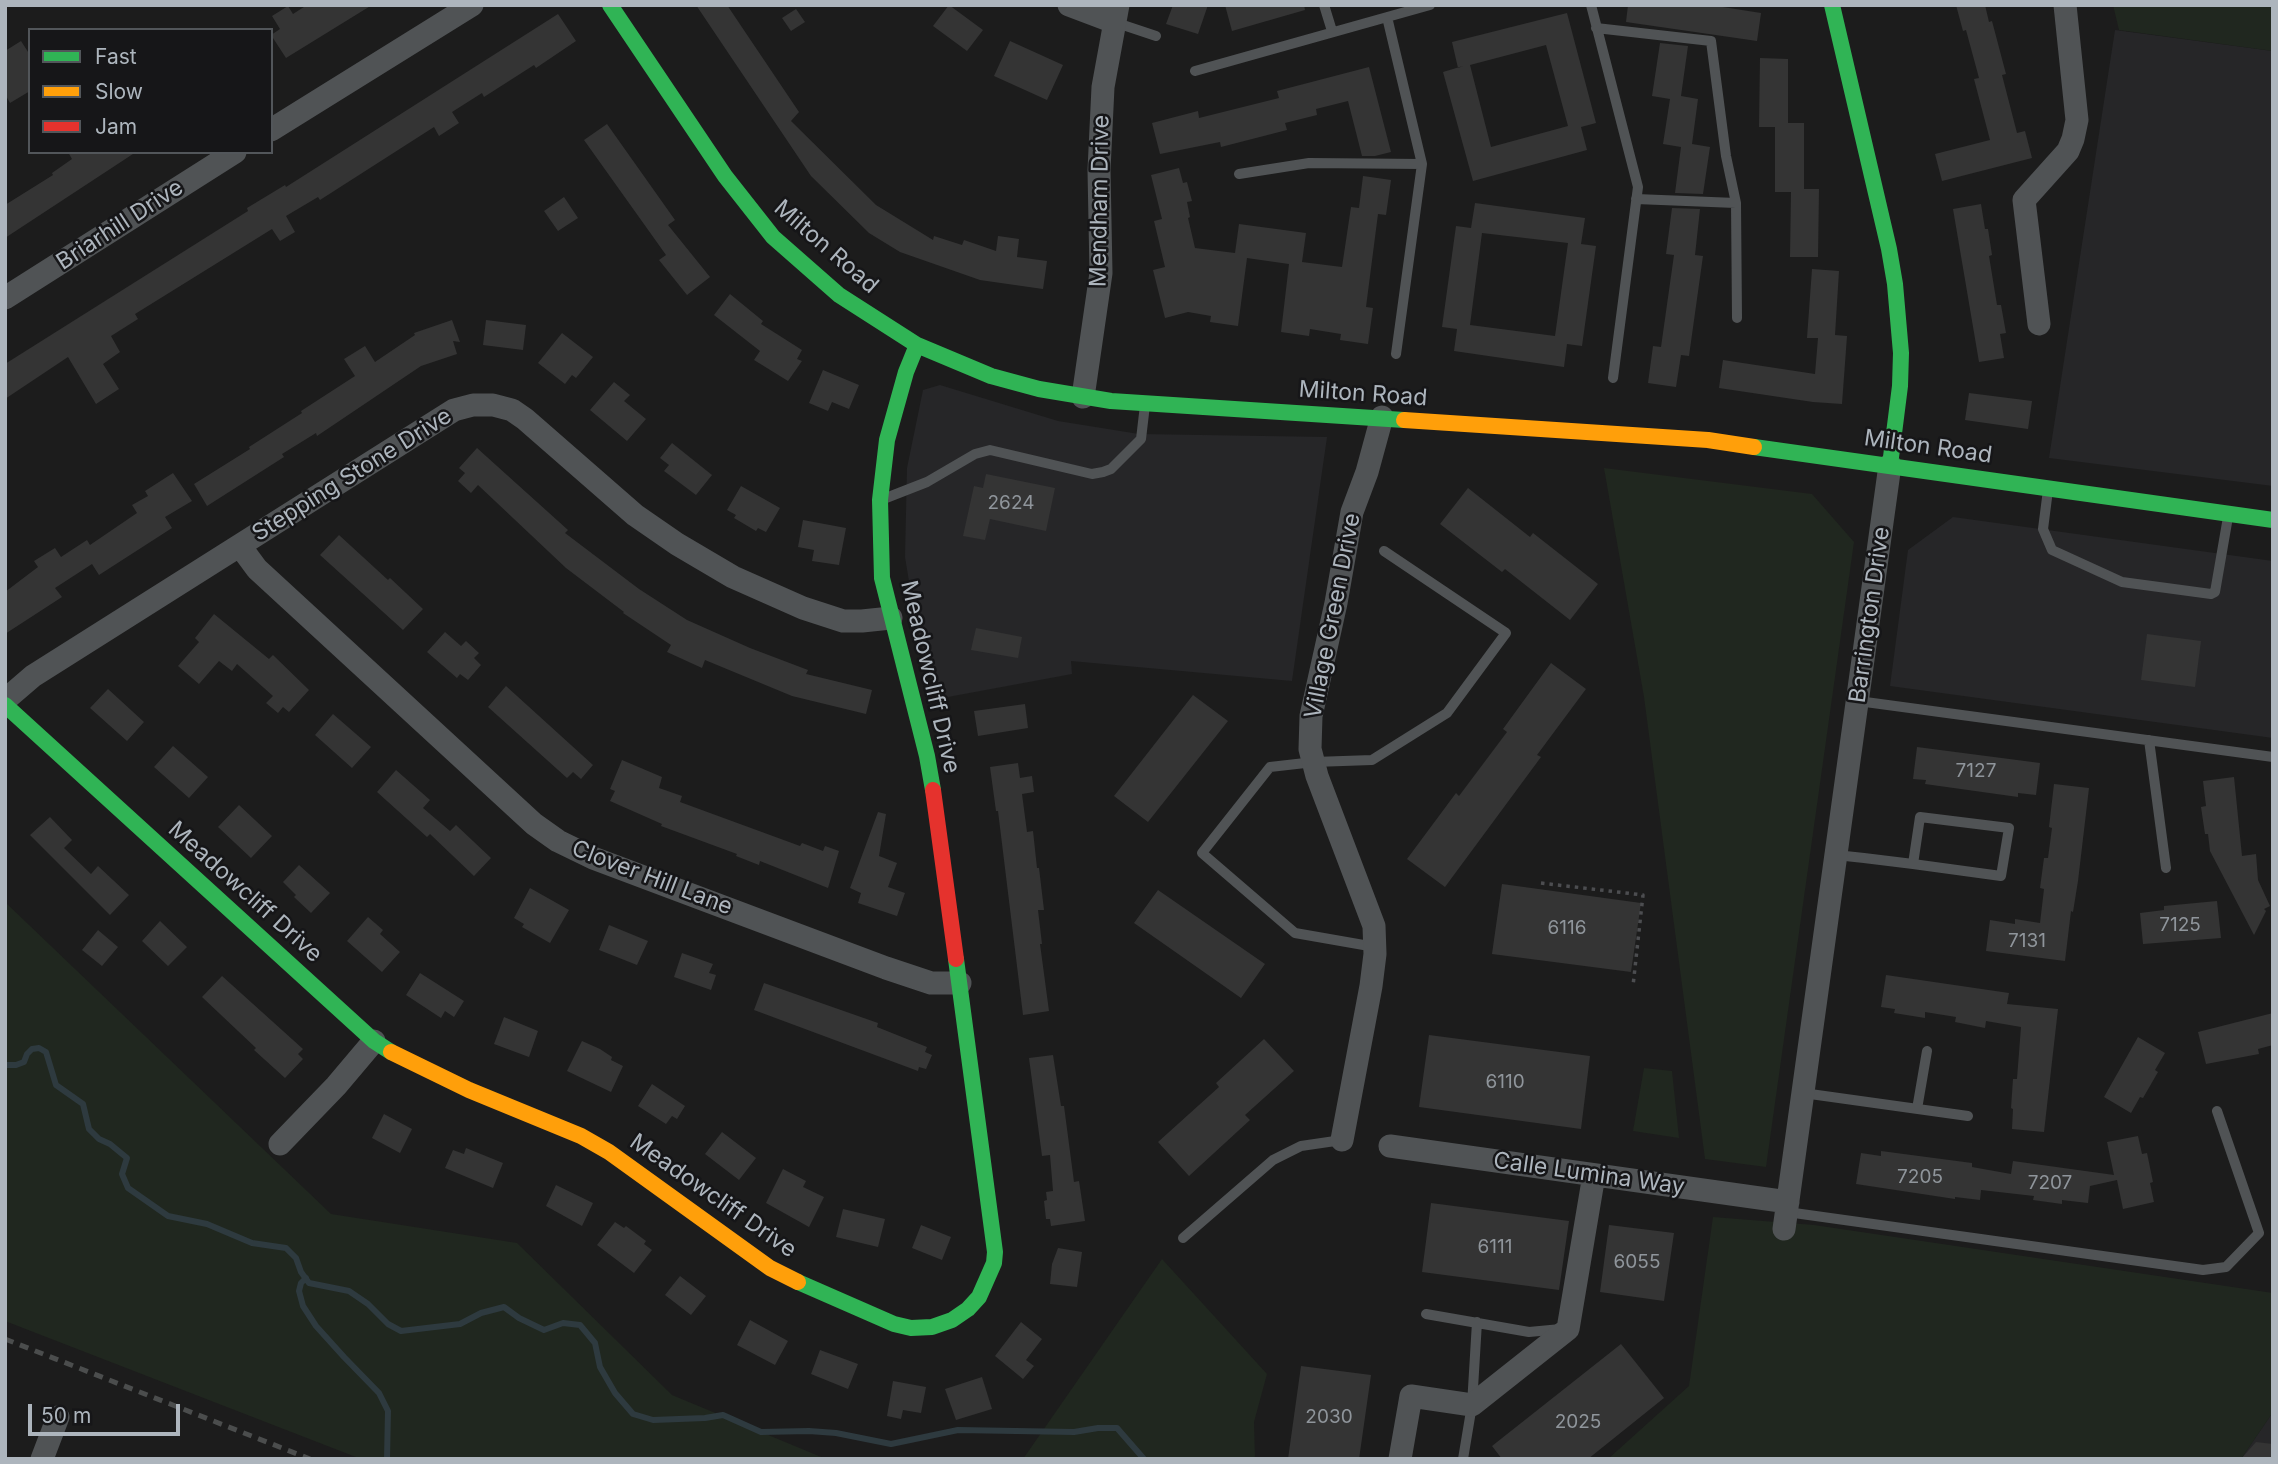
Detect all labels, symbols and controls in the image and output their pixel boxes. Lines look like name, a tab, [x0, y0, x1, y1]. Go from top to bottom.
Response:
legend	[28, 28, 273, 154]
text: Fast	[95, 44, 137, 69]
text: Slow	[95, 79, 143, 104]
text: Jam	[95, 114, 137, 139]
street label: Mendham Drive	[1085, 115, 1115, 287]
street label: Briarhill Drive	[52, 174, 188, 276]
street label: Milton Road	[768, 194, 884, 300]
street label: Milton Road	[1298, 376, 1428, 412]
street label: Stepping Stone Drive	[247, 402, 457, 548]
street label: Milton Road	[1862, 424, 1994, 470]
house number: 2624	[988, 492, 1034, 514]
street label: Village Green Drive	[1300, 511, 1366, 721]
street label: Barrington Drive	[1844, 525, 1896, 705]
street label: Meadowcliff Drive	[894, 578, 966, 776]
house number: 7127	[1956, 760, 1996, 782]
street label: Meadowcliff Drive	[163, 816, 327, 968]
street label: Clover Hill Lane	[568, 835, 736, 921]
house number: 7125	[2159, 914, 2201, 936]
house number: 6116	[1547, 917, 1587, 939]
house number: 7131	[2008, 930, 2046, 952]
house number: 6110	[1485, 1071, 1525, 1093]
street label: Meadowcliff Drive	[624, 1128, 802, 1264]
street label: Calle Lumina Way	[1492, 1147, 1686, 1201]
house number: 7205	[1897, 1166, 1943, 1188]
house number: 7207	[2028, 1172, 2072, 1194]
house number: 6111	[1478, 1236, 1512, 1258]
house number: 6055	[1614, 1251, 1660, 1273]
scale bar	[32, 1390, 184, 1434]
text: 50 m	[41, 1403, 91, 1428]
house number: 2030	[1305, 1406, 1353, 1428]
house number: 2025	[1555, 1411, 1601, 1433]

